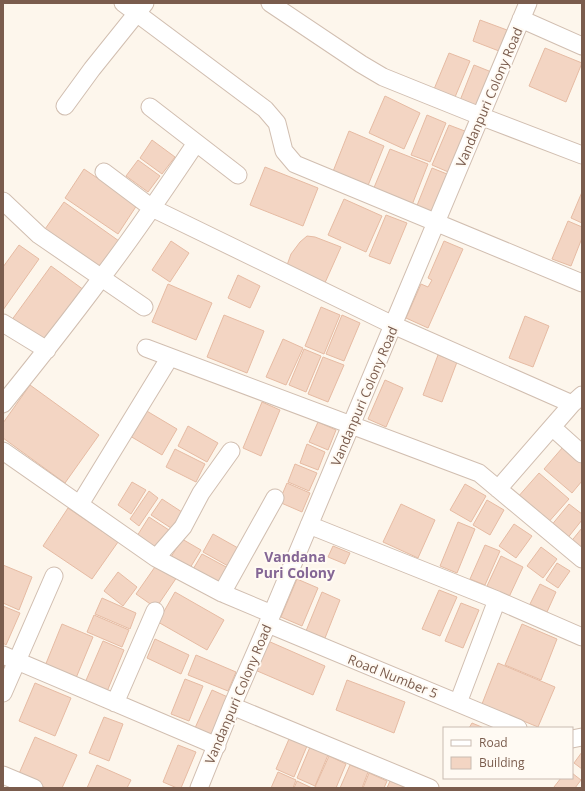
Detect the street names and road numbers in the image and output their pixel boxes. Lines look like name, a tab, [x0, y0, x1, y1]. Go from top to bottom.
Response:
street label: Vandanpuri Colony Road	[451, 24, 527, 170]
street label: Vandanpuri Colony Road	[326, 323, 402, 469]
street label: Vandanpuri Colony Road	[200, 621, 276, 767]
street label: Road Number 5	[345, 650, 441, 702]

